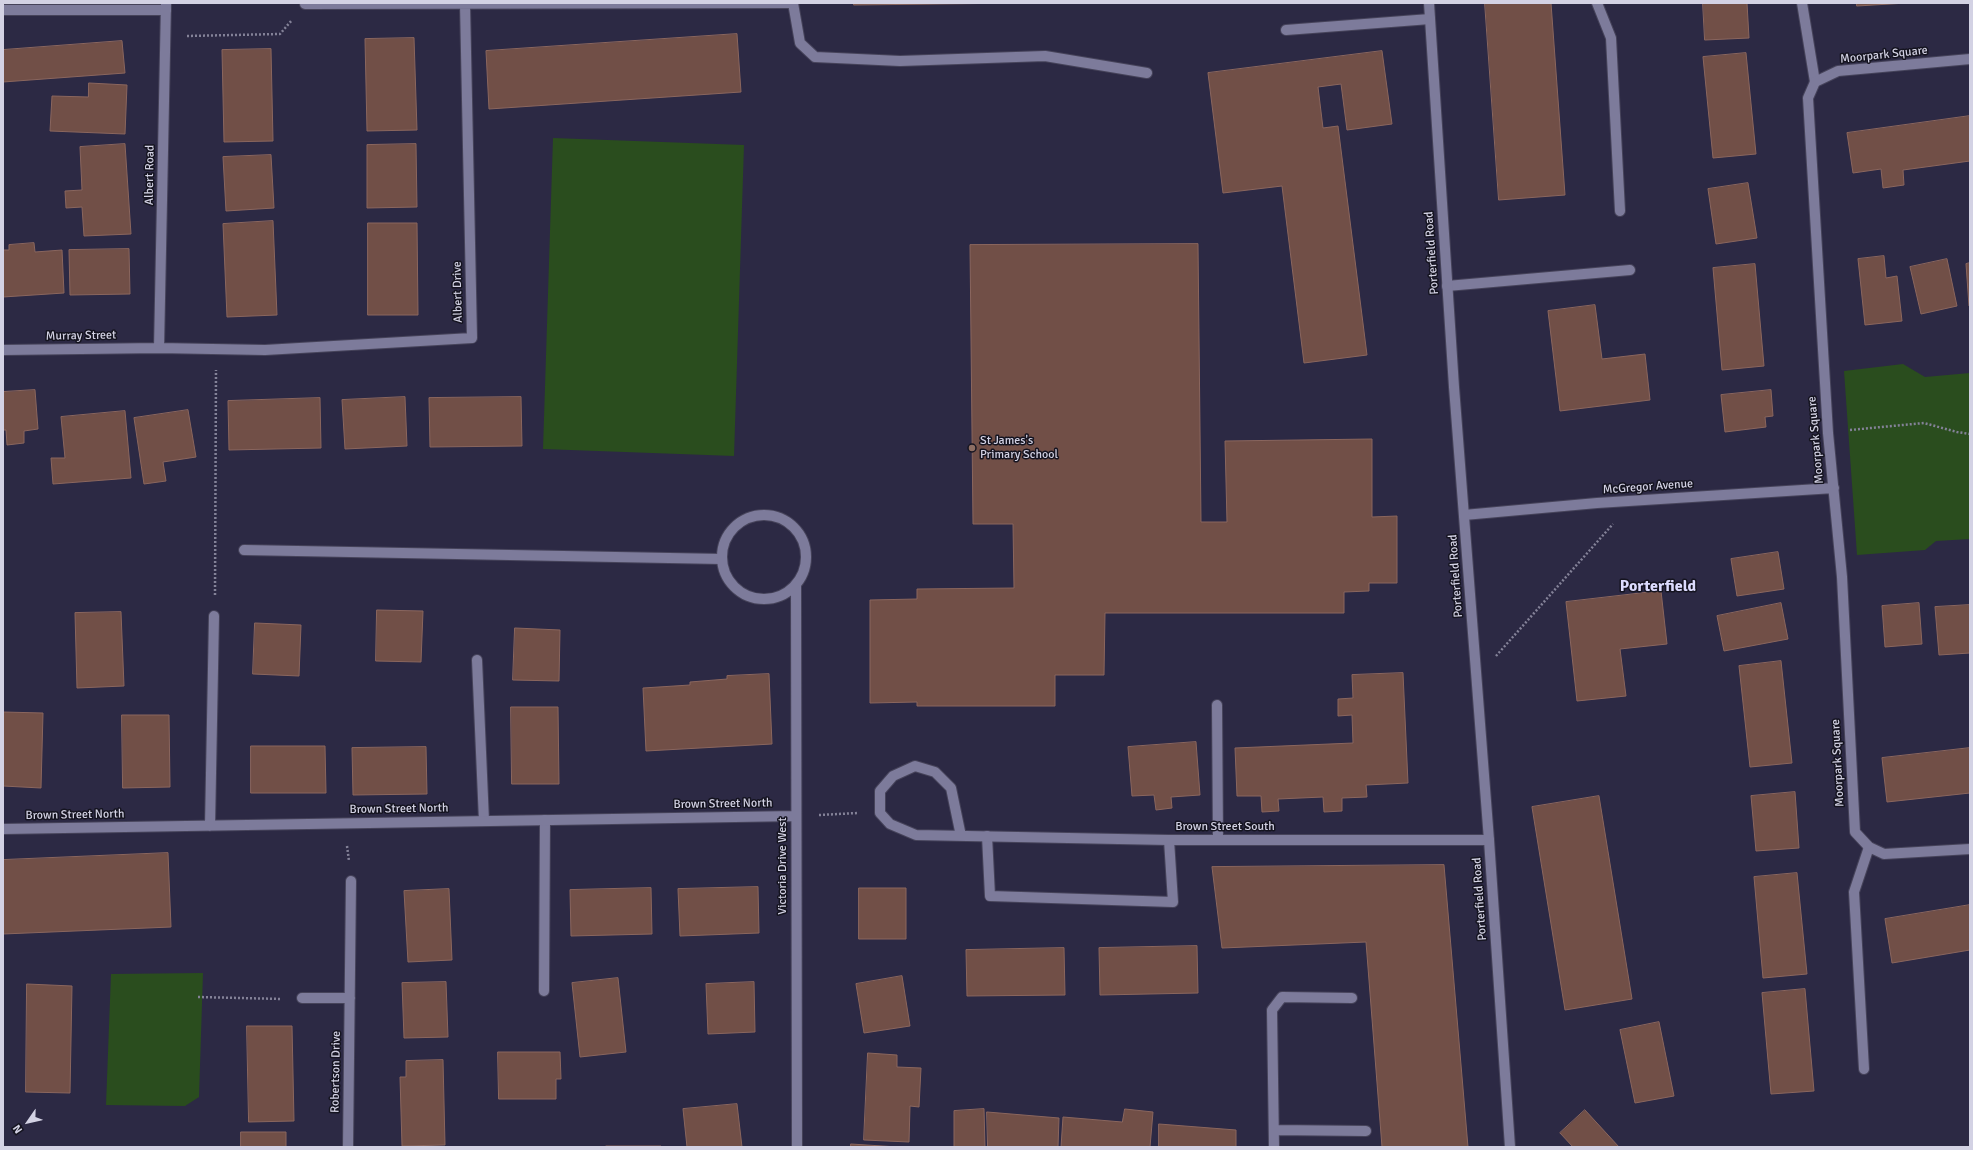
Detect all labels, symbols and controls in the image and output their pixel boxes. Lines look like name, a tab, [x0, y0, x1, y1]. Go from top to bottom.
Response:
street label: Moorpark Square	[1840, 43, 1928, 67]
street label: Albert Road	[142, 145, 158, 205]
street label: Porterfield Road	[1422, 211, 1442, 295]
street label: Albert Drive	[450, 261, 466, 323]
street label: Murray Street	[46, 328, 116, 344]
street label: Moorpark Square	[1805, 396, 1827, 484]
place label: St James's Primary School	[980, 434, 1058, 462]
marker: St James's Primary School	[967, 443, 977, 453]
street label: McGregor Avenue	[1602, 477, 1694, 497]
street label: Porterfield Road	[1446, 534, 1466, 618]
district label: Porterfield	[1620, 577, 1696, 597]
street label: Moorpark Square	[1829, 719, 1847, 807]
street label: Brown Street North	[673, 796, 773, 812]
street label: Brown Street North	[349, 801, 449, 817]
street label: Brown Street North	[25, 807, 125, 823]
street label: Victoria Drive West	[776, 817, 790, 915]
street label: Brown Street South	[1175, 820, 1275, 834]
street label: Porterfield Road	[1470, 857, 1490, 941]
street label: Robertson Drive	[328, 1031, 344, 1113]
north arrow	[8, 1102, 48, 1142]
text: N	[10, 1122, 25, 1136]

